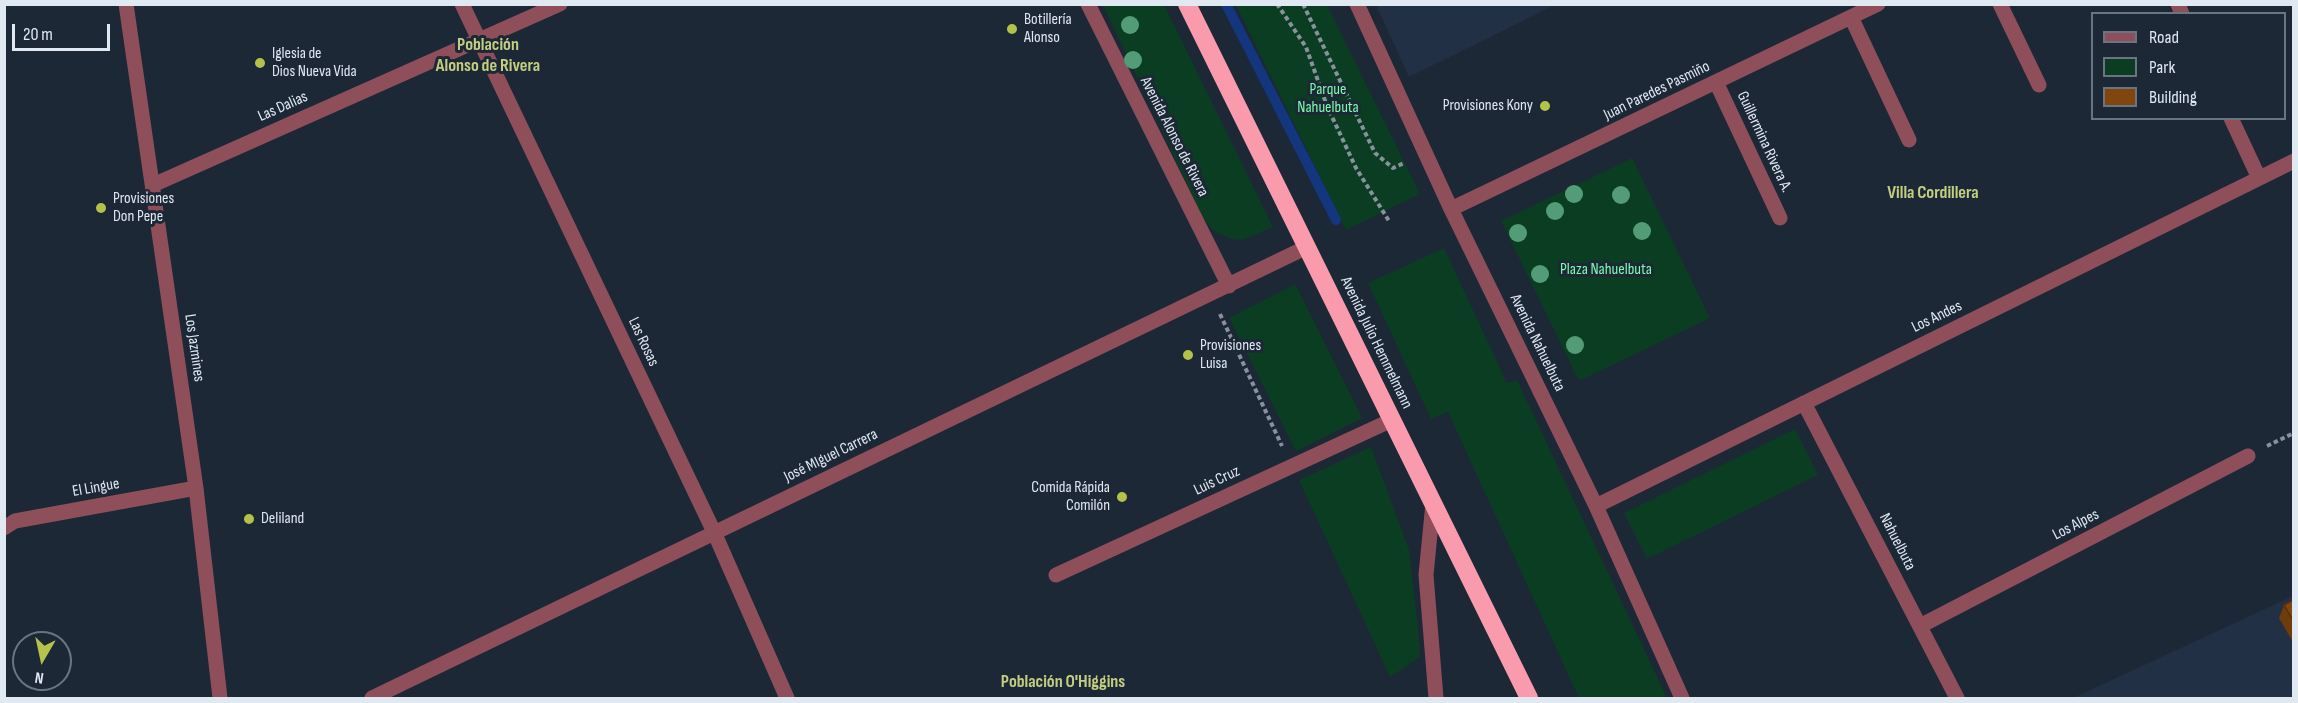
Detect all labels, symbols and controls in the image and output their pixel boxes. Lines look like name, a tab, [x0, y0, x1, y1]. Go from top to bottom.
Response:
place label: Botillería Alonso	[1024, 10, 1072, 48]
scale bar	[15, 12, 112, 50]
legend	[2091, 12, 2286, 120]
marker: Botillería Alonso	[1005, 22, 1019, 36]
text: 20 m	[23, 24, 53, 45]
text: Road	[2149, 27, 2179, 48]
district label: Población Alonso de Rivera	[436, 34, 540, 76]
place label: Iglesia de Dios Nueva Vida	[272, 44, 357, 82]
marker: Iglesia de Dios Nueva Vida	[253, 56, 267, 70]
street label: Juan Paredes Pasmiño	[1601, 57, 1713, 125]
text: Park	[2149, 57, 2175, 78]
street label: Avenida Alonso de Rivera	[1136, 74, 1212, 200]
park label: Parque Nahuelbuta	[1297, 80, 1359, 118]
text: Building	[2149, 87, 2197, 108]
street label: Las Dalias	[255, 88, 311, 126]
street label: Guillermina Rivera A.	[1732, 88, 1796, 196]
place label: Provisiones Kony	[1443, 96, 1533, 116]
marker: Provisiones Kony	[1538, 99, 1552, 113]
district label: Villa Cordillera	[1887, 182, 1979, 204]
place label: Provisiones Don Pepe	[113, 189, 174, 227]
marker: Provisiones Don Pepe	[94, 201, 108, 215]
park label: Plaza Nahuelbuta	[1560, 260, 1652, 280]
street label: Avenida Julio Hemmelmann	[1336, 274, 1416, 412]
street label: Avenida Nahuelbuta	[1505, 291, 1569, 395]
street label: Los Andes	[1909, 297, 1965, 337]
street label: Los Jazmines	[180, 313, 208, 383]
street label: Las Rosas	[623, 314, 663, 370]
place label: Provisiones Luisa	[1200, 336, 1261, 374]
marker: Provisiones Luisa	[1181, 348, 1195, 362]
street label: José MIguel Carrera	[781, 425, 881, 487]
street label: Luis Cruz	[1191, 462, 1243, 500]
street label: El Lingue	[71, 474, 121, 502]
place label: Comida Rápida Comilón	[1031, 478, 1110, 516]
marker: Comida Rápida Comilón	[1115, 490, 1129, 504]
street label: Los Alpes	[2050, 505, 2102, 545]
place label: Deliland	[261, 509, 304, 529]
street label: Nahuelbuta	[1874, 510, 1920, 574]
marker: Deliland	[242, 512, 256, 526]
north arrow	[12, 631, 72, 691]
text: N	[34, 667, 45, 687]
district label: Población O'Higgins	[1001, 671, 1125, 693]

